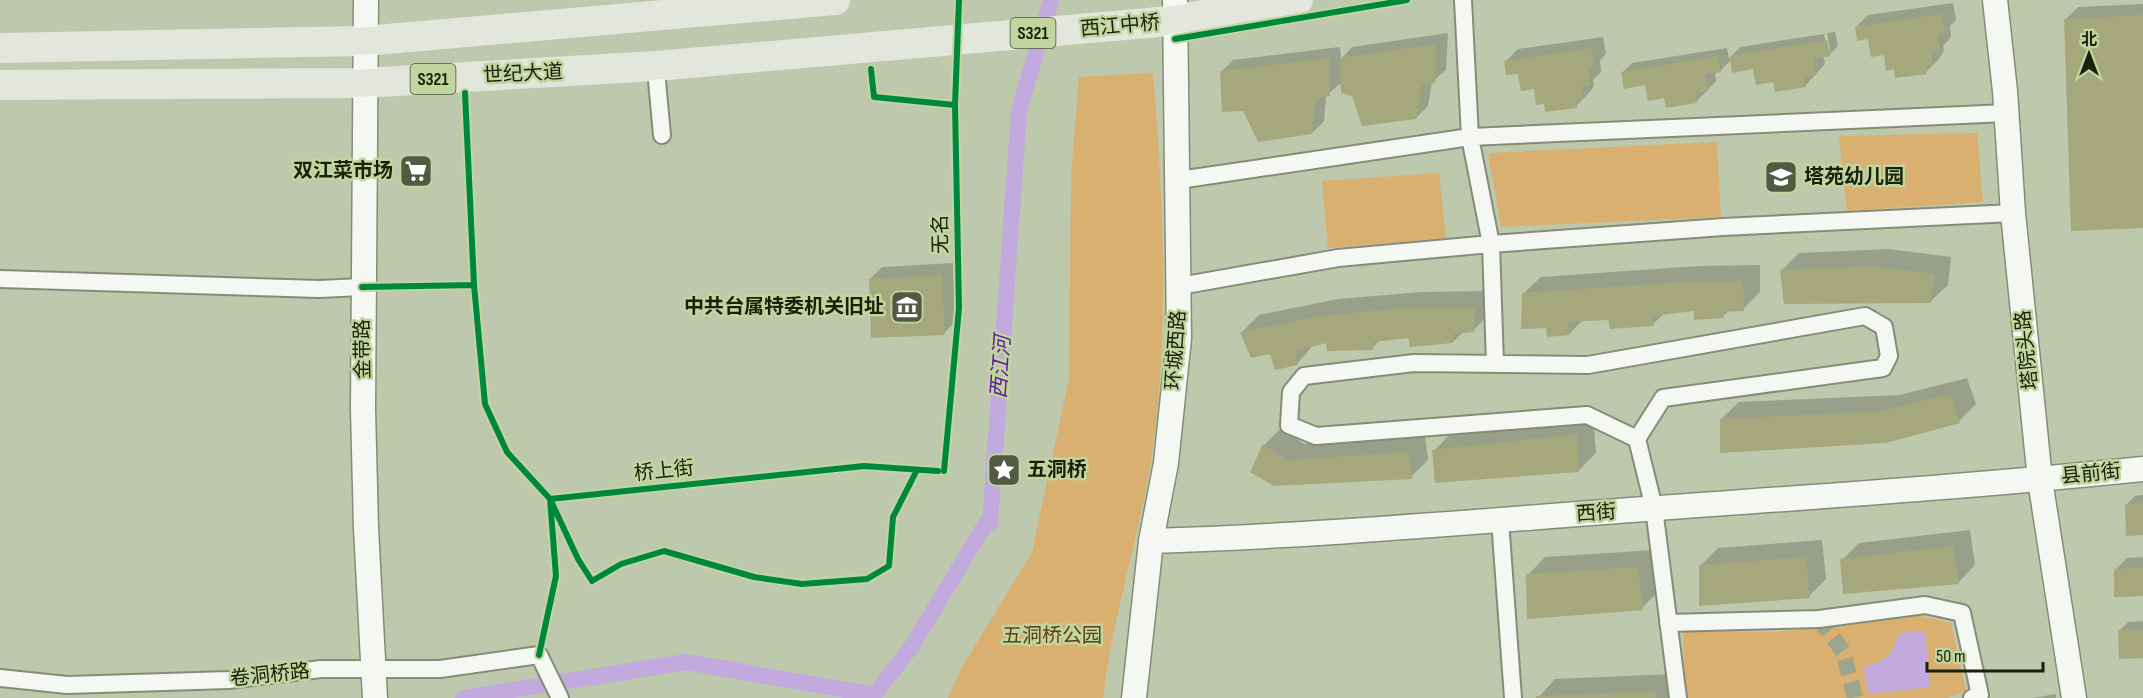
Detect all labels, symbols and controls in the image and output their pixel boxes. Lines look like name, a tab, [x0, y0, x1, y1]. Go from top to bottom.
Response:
street label: 西江中桥	[1079, 11, 1161, 41]
road number: S321	[1010, 18, 1056, 48]
north arrow	[2059, 24, 2119, 84]
text: 北	[2081, 31, 2097, 50]
street label: 世纪大道	[482, 60, 564, 88]
road number: S321	[410, 64, 456, 94]
supermarket icon: 双江菜市场	[398, 153, 434, 189]
place label: 双江菜市场	[293, 159, 393, 183]
school or university icon: 塔苑幼儿园	[1763, 159, 1799, 195]
place label: 塔苑幼儿园	[1804, 165, 1904, 189]
street label: 无名	[929, 214, 953, 254]
museum icon: 中共台属特委机关旧址	[889, 289, 925, 325]
place label: 中共台属特委机关旧址	[684, 295, 884, 319]
street label: 环城西路	[1161, 309, 1191, 391]
street label: 塔院头路	[2011, 309, 2043, 391]
street label: 金带路	[350, 319, 376, 379]
water label: 西江河	[986, 331, 1016, 399]
place icon: 五洞桥	[986, 452, 1022, 488]
street label: 桥上街	[633, 456, 695, 486]
place label: 五洞桥	[1027, 458, 1087, 482]
street label: 县前街	[2060, 459, 2122, 489]
street label: 西街	[1575, 500, 1617, 526]
park label: 五洞桥公园	[1002, 624, 1102, 648]
scale bar	[1927, 635, 2042, 673]
text: 50 m	[1936, 646, 1966, 667]
street label: 卷洞桥路	[229, 659, 311, 691]

